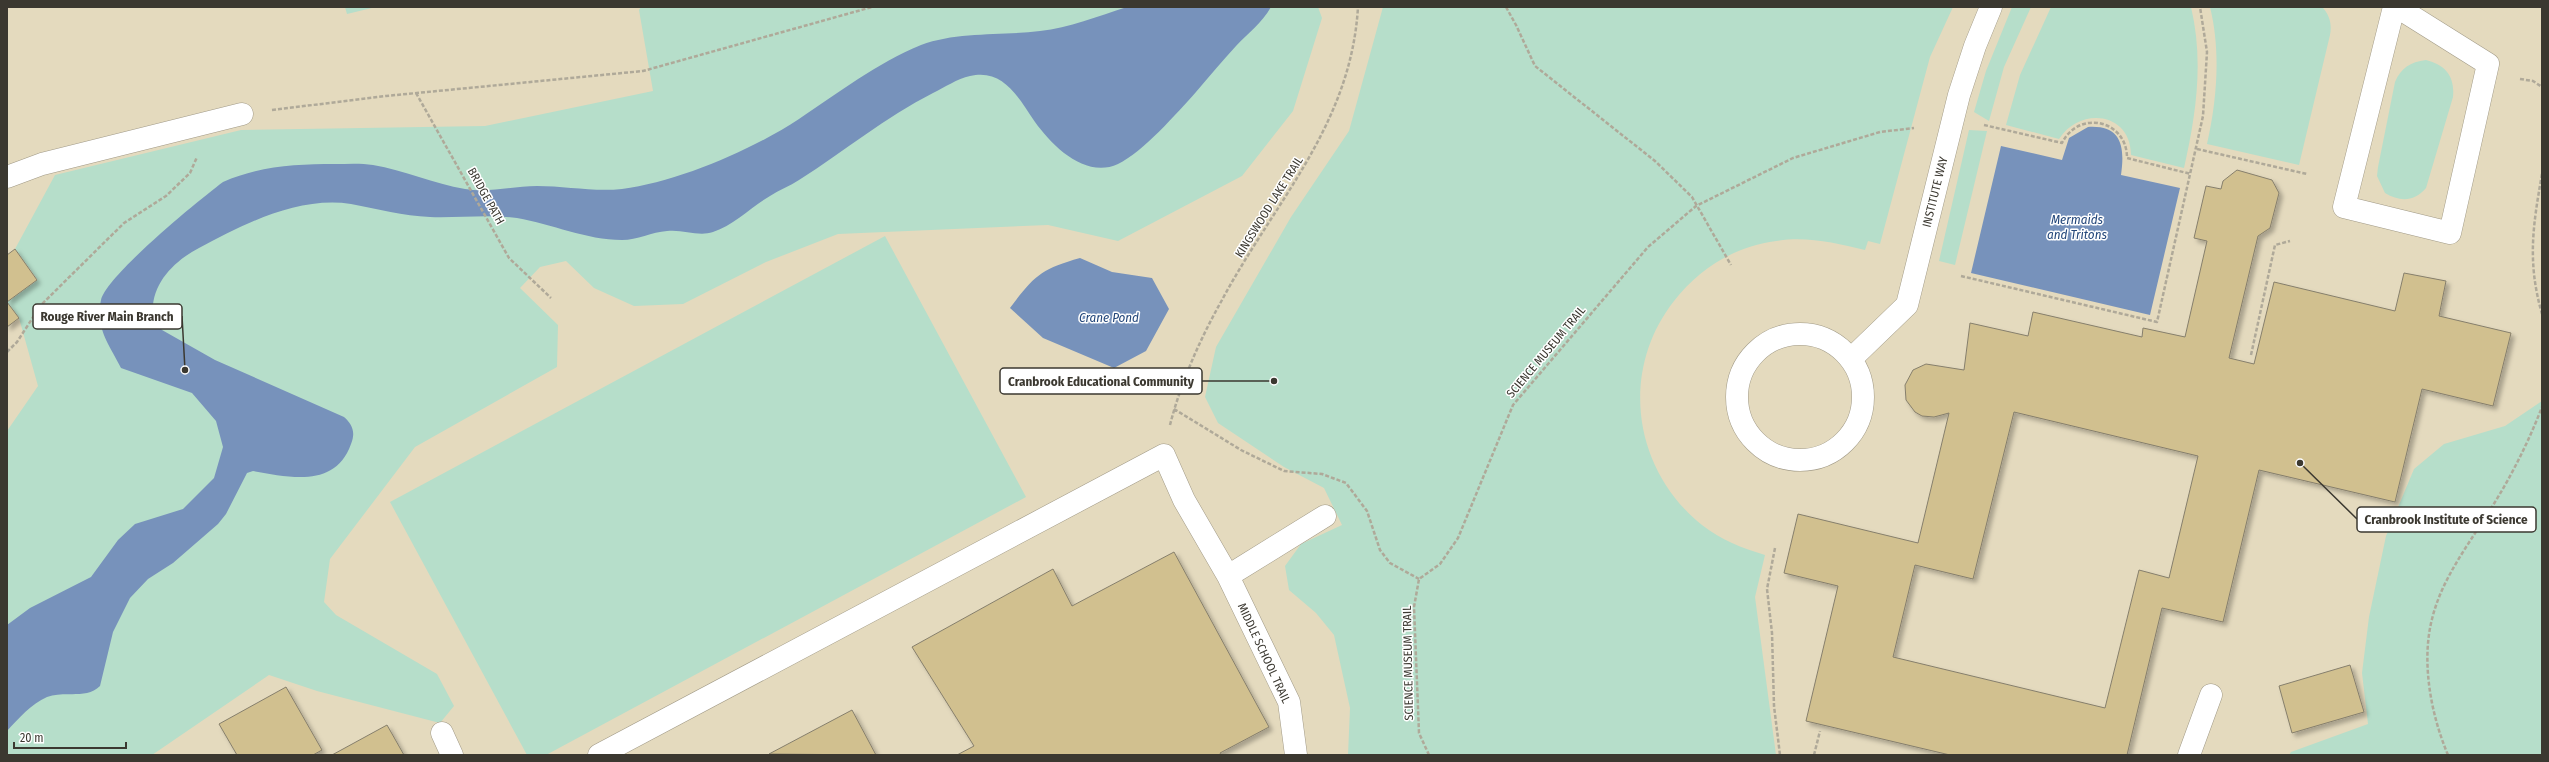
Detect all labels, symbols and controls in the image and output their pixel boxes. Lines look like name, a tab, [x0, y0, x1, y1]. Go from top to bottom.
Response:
street label: KINGSWOOD LAKE TRAIL	[1232, 153, 1306, 260]
street label: INSTITUTE WAY	[1919, 155, 1951, 229]
street label: BRIDGE PATH	[465, 165, 507, 227]
water label: Mermaids and Tritons	[2047, 212, 2107, 242]
street label: SCIENCE MUSEUM TRAIL	[1504, 303, 1589, 401]
callout: Rouge River Main Branch	[33, 304, 182, 329]
text: Rouge River Main Branch	[40, 309, 174, 324]
water label: Crane Pond	[1079, 310, 1139, 325]
callout: Cranbrook Educational Community	[1000, 368, 1202, 394]
text: Cranbrook Educational Community	[1008, 374, 1195, 389]
callout: Cranbrook Institute of Science	[2357, 507, 2536, 532]
text: Cranbrook Institute of Science	[2365, 512, 2528, 527]
street label: MIDDLE SCHOOL TRAIL	[1235, 601, 1294, 706]
street label: SCIENCE MUSEUM TRAIL	[1400, 605, 1416, 721]
scale bar	[14, 724, 126, 750]
text: 20 m	[20, 731, 44, 745]

